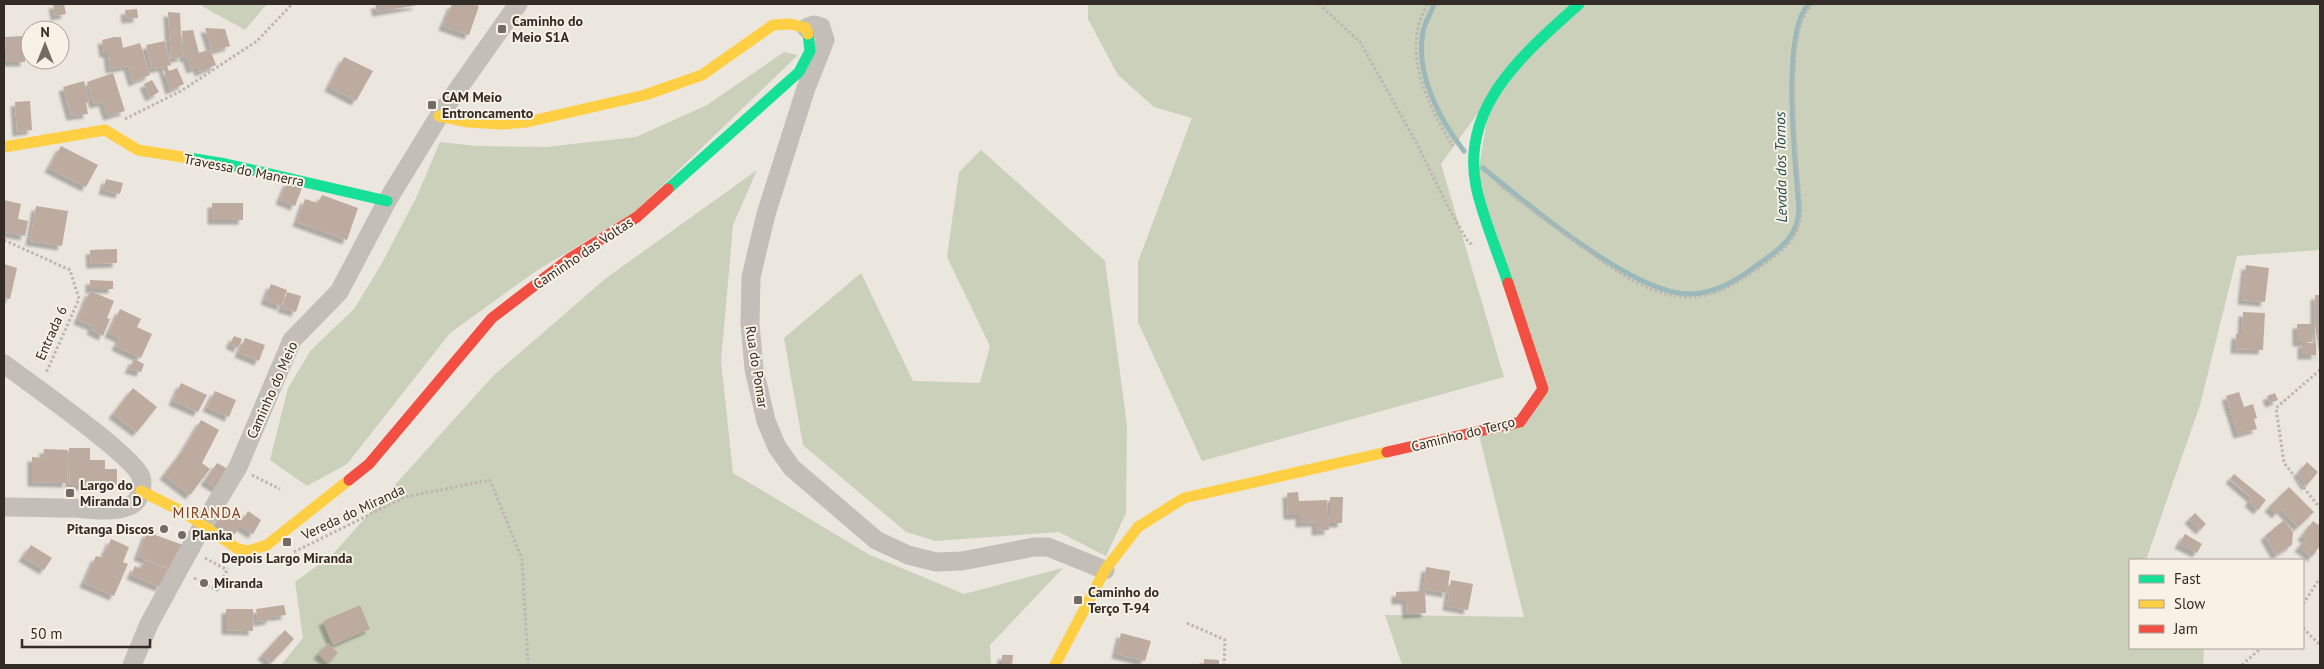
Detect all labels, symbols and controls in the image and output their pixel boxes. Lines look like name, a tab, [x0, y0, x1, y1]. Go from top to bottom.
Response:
place label: Caminho do Meio S1A	[512, 12, 584, 46]
north arrow	[20, 20, 70, 70]
text: N	[40, 23, 50, 41]
marker: Caminho do Meio S1A	[496, 23, 508, 35]
place label: CAM Meio Entroncamento	[442, 88, 534, 122]
marker: CAM Meio Entroncamento	[426, 99, 438, 111]
water label: Levada dos Tornos	[1770, 111, 1791, 223]
street label: Travessa do Manerra	[182, 150, 306, 191]
street label: Caminho das Voltas	[530, 213, 636, 293]
street label: Entrada 6	[31, 303, 71, 363]
street label: Rua do Pomar	[742, 325, 772, 410]
street label: Caminho do Meio	[243, 339, 301, 441]
street label: Caminho do Terço	[1409, 412, 1517, 456]
place label: Largo do Miranda D	[80, 476, 142, 510]
street label: Vereda do Miranda	[298, 480, 408, 544]
marker: Largo do Miranda D	[64, 487, 76, 499]
district label: MIRANDA	[173, 503, 241, 522]
place label: Pitanga Discos	[67, 520, 154, 538]
marker: Pitanga Discos	[158, 523, 170, 535]
place label: Planka	[192, 526, 233, 544]
marker: Planka	[176, 529, 188, 541]
marker: Depois Largo Miranda	[281, 536, 293, 548]
place label: Depois Largo Miranda	[221, 549, 353, 567]
legend	[2129, 559, 2304, 649]
text: Fast	[2174, 569, 2201, 588]
place label: Miranda	[214, 574, 263, 592]
marker: Miranda	[198, 577, 210, 589]
place label: Caminho do Terço T-94	[1088, 583, 1160, 617]
marker: Caminho do Terço T-94	[1072, 594, 1084, 606]
text: Slow	[2174, 594, 2205, 613]
scale bar	[22, 616, 150, 648]
text: Jam	[2173, 619, 2198, 638]
text: 50 m	[30, 624, 63, 643]

